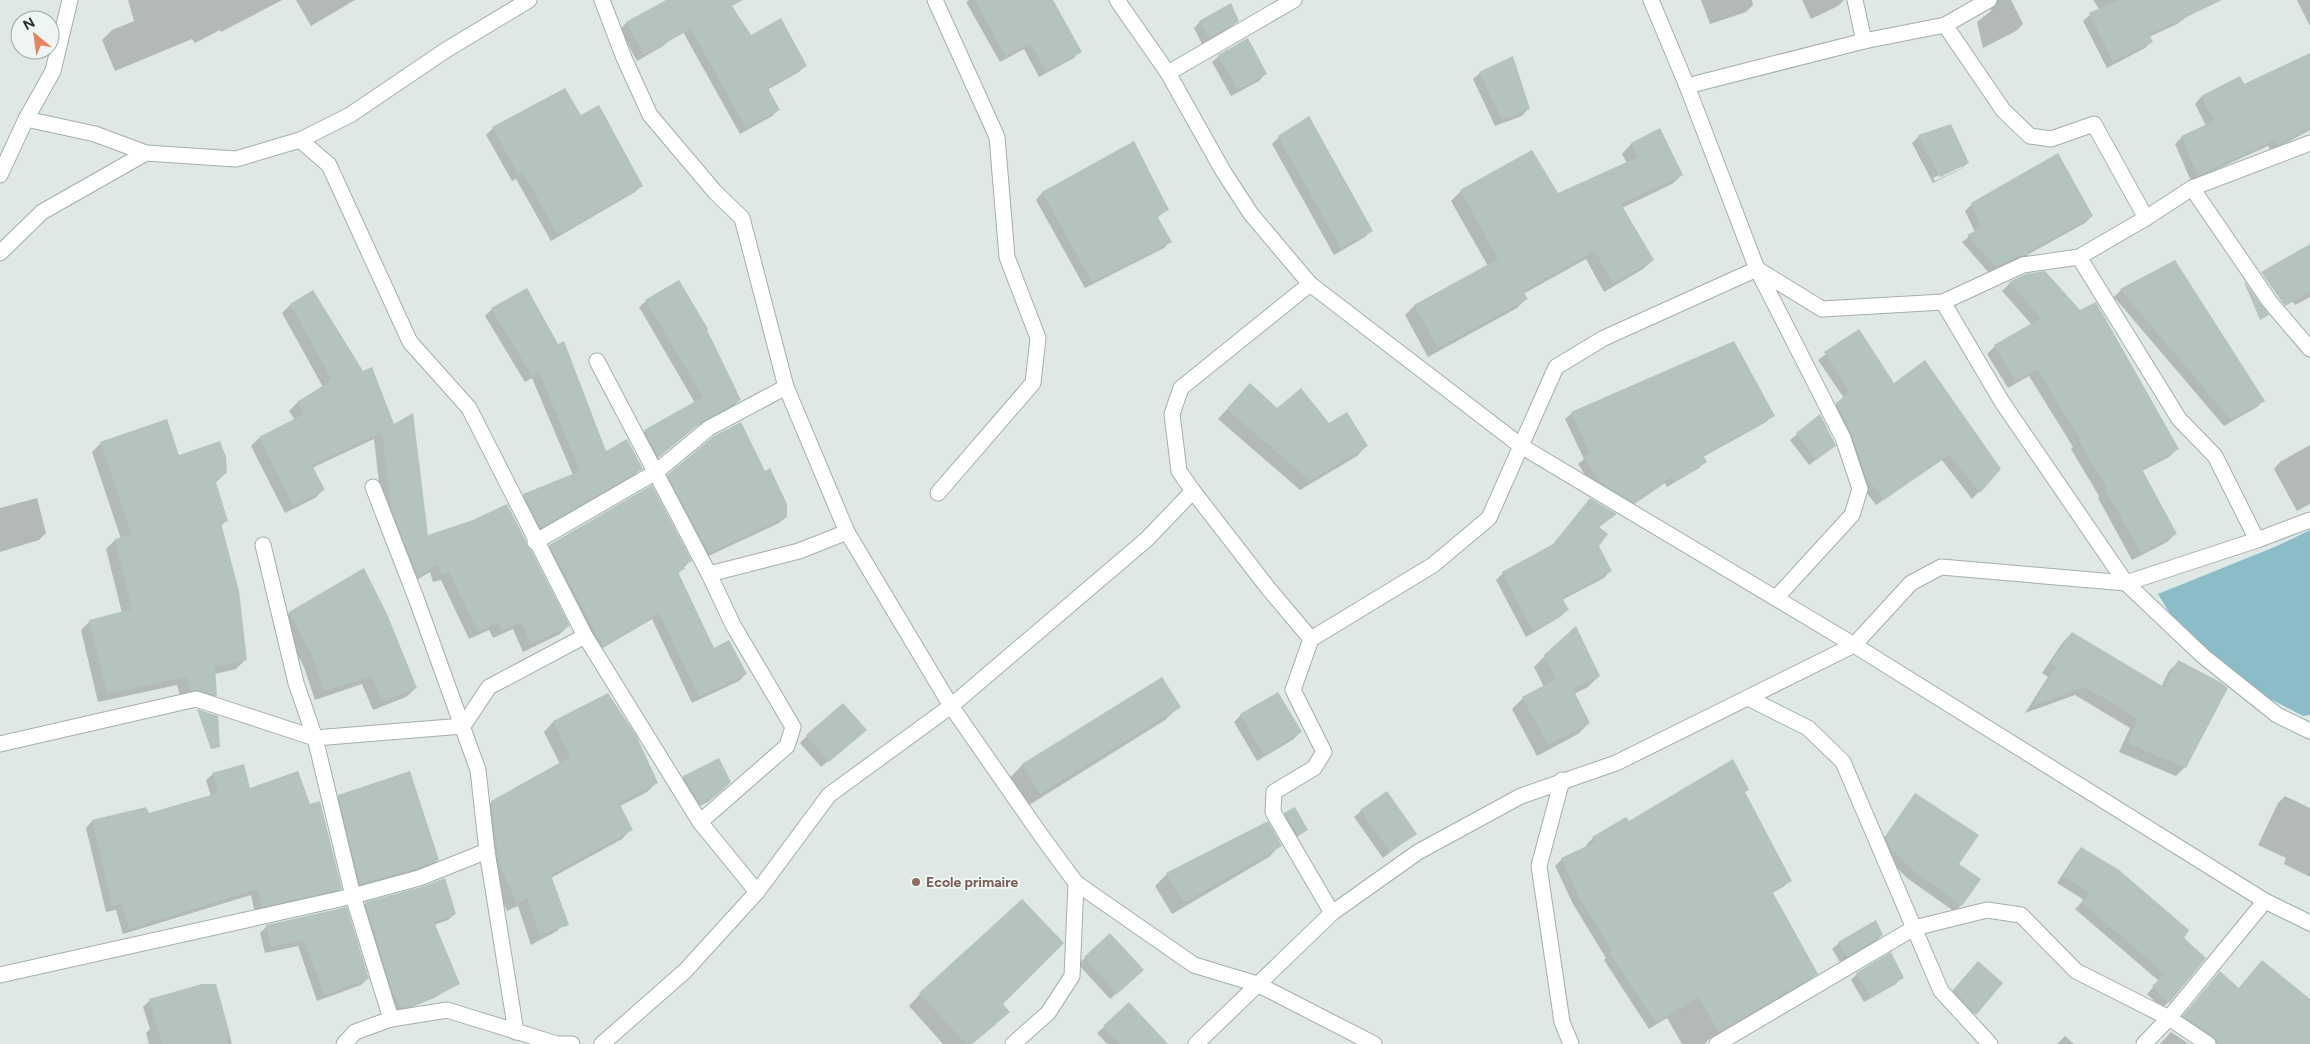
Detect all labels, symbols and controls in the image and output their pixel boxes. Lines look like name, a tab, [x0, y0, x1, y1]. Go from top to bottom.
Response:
north arrow	[10, 10, 60, 60]
text: N	[20, 14, 38, 34]
place label: Ecole primaire	[926, 874, 1019, 891]
marker: Ecole primaire	[910, 876, 922, 888]

